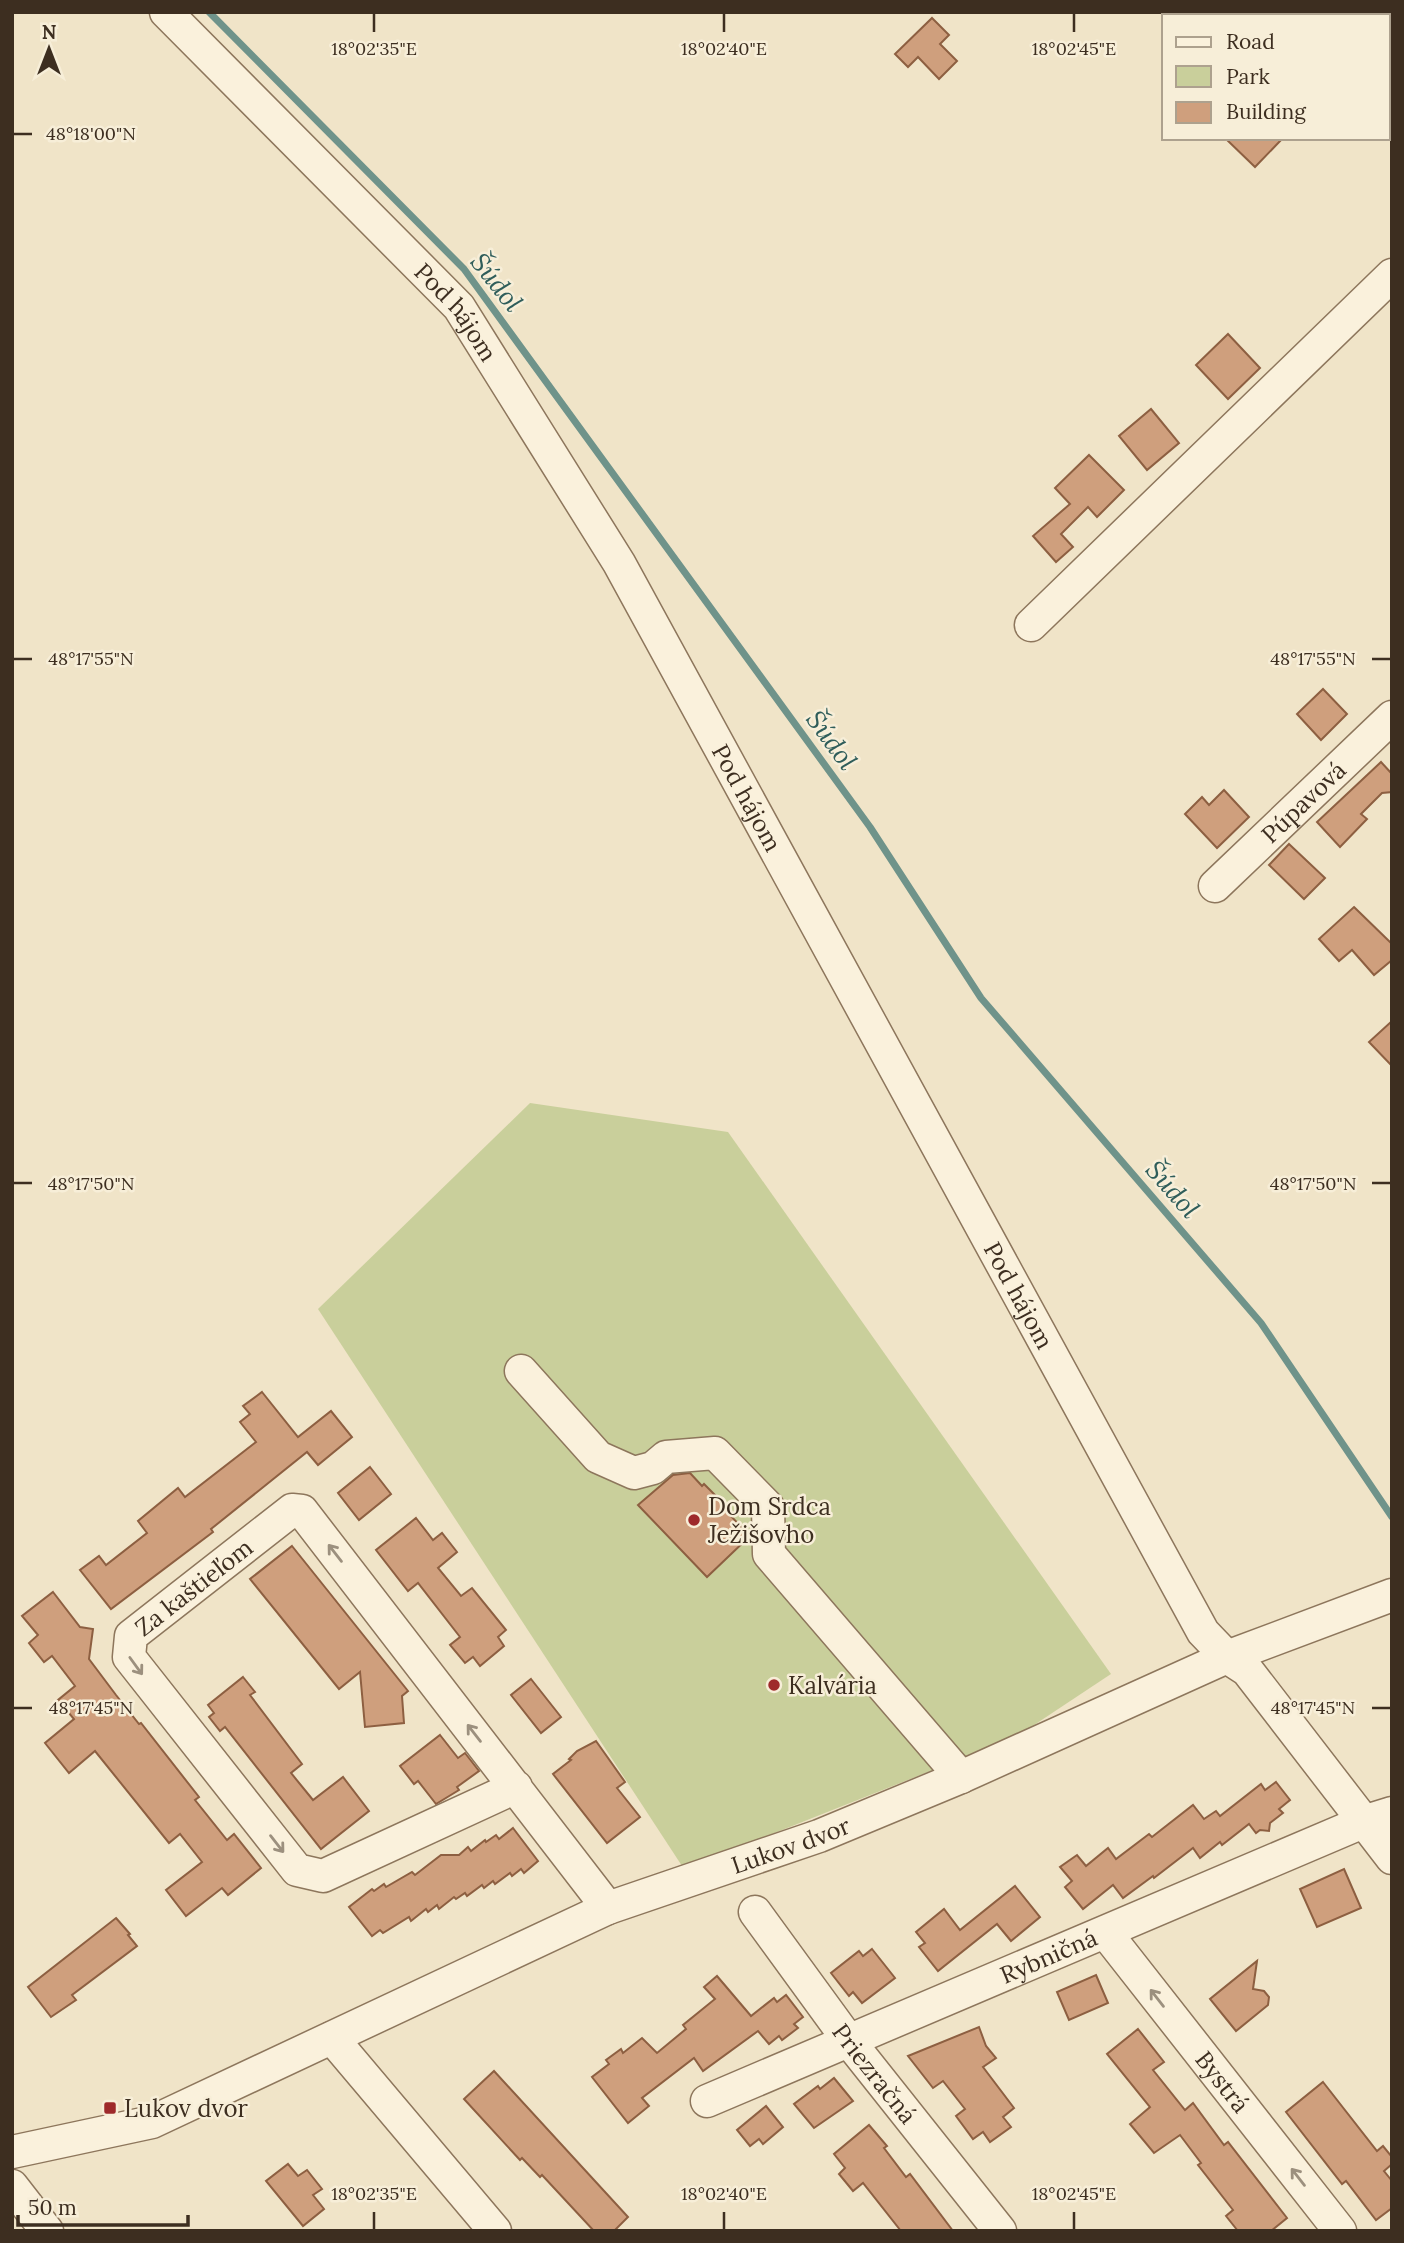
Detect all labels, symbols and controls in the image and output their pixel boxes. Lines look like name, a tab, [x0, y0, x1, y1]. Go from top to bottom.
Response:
north arrow	[14, 14, 84, 84]
legend	[1162, 14, 1390, 140]
text: N	[42, 20, 57, 44]
text: Road	[1226, 28, 1275, 55]
text: 18°02'35"E	[331, 37, 417, 60]
text: 18°02'40"E	[681, 37, 767, 60]
text: 18°02'45"E	[1032, 37, 1116, 60]
text: Park	[1226, 63, 1270, 90]
text: Building	[1226, 98, 1306, 125]
text: 48°18'00"N	[46, 122, 136, 145]
water label: Šúdol	[464, 246, 531, 318]
street label: Pod hájom	[408, 256, 504, 367]
text: 48°17'55"N	[48, 647, 134, 670]
text: 48°17'55"N	[1270, 647, 1356, 670]
water label: Šúdol	[799, 704, 865, 777]
street label: Pod hájom	[705, 739, 789, 857]
street label: Púpavová	[1254, 754, 1352, 849]
water label: Šúdol	[1139, 1153, 1207, 1225]
text: 48°17'50"N	[48, 1172, 134, 1195]
text: 48°17'50"N	[1270, 1172, 1356, 1195]
street label: Pod hájom	[977, 1236, 1061, 1354]
place label: Dom Srdca Ježišovho	[707, 1491, 831, 1550]
marker: Dom Srdca Ježišovho	[686, 1512, 702, 1528]
street label: Za kaštieľom	[129, 1531, 259, 1643]
one-way arrow	[328, 1545, 343, 1563]
one-way arrow	[129, 1656, 143, 1675]
place label: Kalvária	[788, 1670, 877, 1701]
marker: Kalvária	[766, 1677, 782, 1693]
text: 48°17'45"N	[49, 1696, 133, 1719]
text: 48°17'45"N	[1271, 1696, 1355, 1719]
one-way arrow	[467, 1725, 482, 1743]
street label: Lukov dvor	[727, 1809, 855, 1880]
one-way arrow	[269, 1835, 284, 1853]
street label: Rybničná	[995, 1921, 1102, 1990]
one-way arrow	[1150, 1989, 1165, 2008]
street label: Priezračná	[826, 2017, 924, 2130]
street label: Bystrá	[1189, 2044, 1257, 2119]
place label: Lukov dvor	[124, 2093, 249, 2124]
marker: Lukov dvor	[102, 2100, 118, 2116]
one-way arrow	[1290, 2168, 1305, 2187]
text: 18°02'35"E	[331, 2182, 417, 2205]
text: 18°02'40"E	[681, 2182, 767, 2205]
text: 18°02'45"E	[1032, 2182, 1116, 2205]
scale bar	[18, 2184, 187, 2228]
text: 50 m	[28, 2194, 77, 2221]

